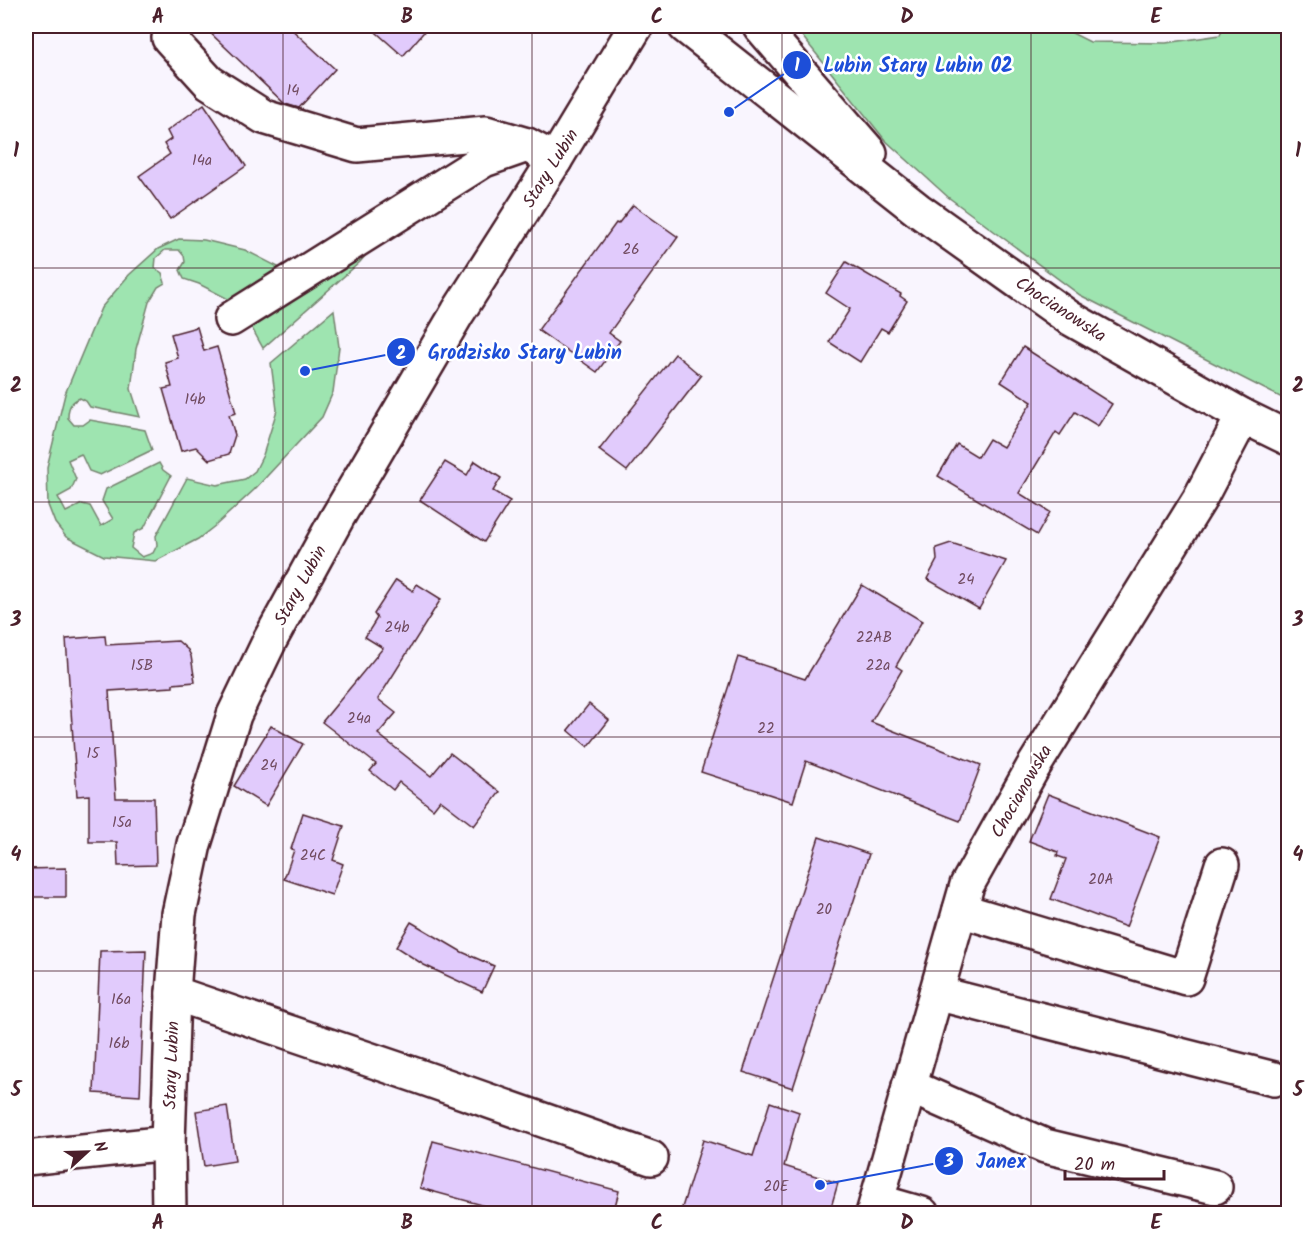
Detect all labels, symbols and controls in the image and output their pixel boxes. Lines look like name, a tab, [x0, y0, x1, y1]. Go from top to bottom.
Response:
text: A	[152, 2, 164, 34]
text: B	[401, 2, 413, 34]
text: C	[651, 2, 663, 34]
text: D	[900, 2, 914, 34]
text: E	[1150, 2, 1162, 34]
callout: Lubin Stary Lubin 02	[782, 46, 1025, 84]
text: Lubin Stary Lubin 02	[823, 51, 1013, 83]
text: 1	[794, 52, 800, 81]
house number: 14	[287, 79, 299, 103]
street label: Stary Lubin	[516, 124, 587, 214]
text: 1	[13, 136, 19, 168]
text: 1	[1295, 136, 1301, 168]
house number: 14a	[192, 149, 212, 173]
house number: 26	[622, 238, 640, 262]
street label: Chocianowska	[1009, 270, 1112, 351]
callout: Grodzisko Stary Lubin	[386, 333, 634, 371]
text: Grodzisko Stary Lubin	[428, 338, 622, 370]
text: 2	[396, 340, 406, 369]
text: 2	[10, 371, 22, 403]
text: 2	[1292, 371, 1304, 403]
house number: 14b	[185, 388, 206, 412]
street label: Stary Lubin	[267, 540, 335, 631]
house number: 24	[958, 568, 974, 592]
text: 3	[10, 605, 22, 637]
text: 3	[1292, 605, 1304, 637]
house number: 24b	[385, 616, 410, 640]
house number: 22AB	[856, 626, 892, 650]
house number: 15B	[131, 654, 153, 678]
house number: 22a	[866, 654, 890, 678]
house number: 24a	[347, 707, 371, 731]
house number: 22	[757, 717, 775, 741]
street label: Chocianowska	[984, 740, 1061, 844]
house number: 15	[87, 742, 100, 766]
house number: 24	[261, 754, 277, 778]
house number: 15a	[112, 811, 132, 835]
text: 4	[11, 840, 22, 872]
text: 4	[1293, 840, 1304, 872]
house number: 24C	[300, 844, 326, 868]
house number: 20A	[1088, 868, 1114, 892]
house number: 20	[816, 898, 833, 922]
house number: 16a	[111, 988, 131, 1012]
street label: Stary Lubin	[156, 1020, 189, 1110]
house number: 16b	[109, 1032, 130, 1056]
text: 5	[10, 1075, 23, 1107]
text: 5	[1292, 1075, 1305, 1107]
north arrow	[57, 1122, 117, 1182]
text: N	[86, 1138, 113, 1156]
callout: Janex	[934, 1142, 1038, 1180]
scale bar	[1065, 1143, 1164, 1181]
text: Janex	[976, 1147, 1027, 1179]
text: 3	[943, 1148, 954, 1177]
text: 20 m	[1074, 1151, 1115, 1180]
house number: 20E	[764, 1175, 790, 1199]
text: A	[152, 1208, 164, 1239]
text: B	[401, 1208, 413, 1239]
text: C	[651, 1208, 663, 1239]
text: D	[900, 1208, 914, 1239]
text: E	[1150, 1208, 1162, 1239]

